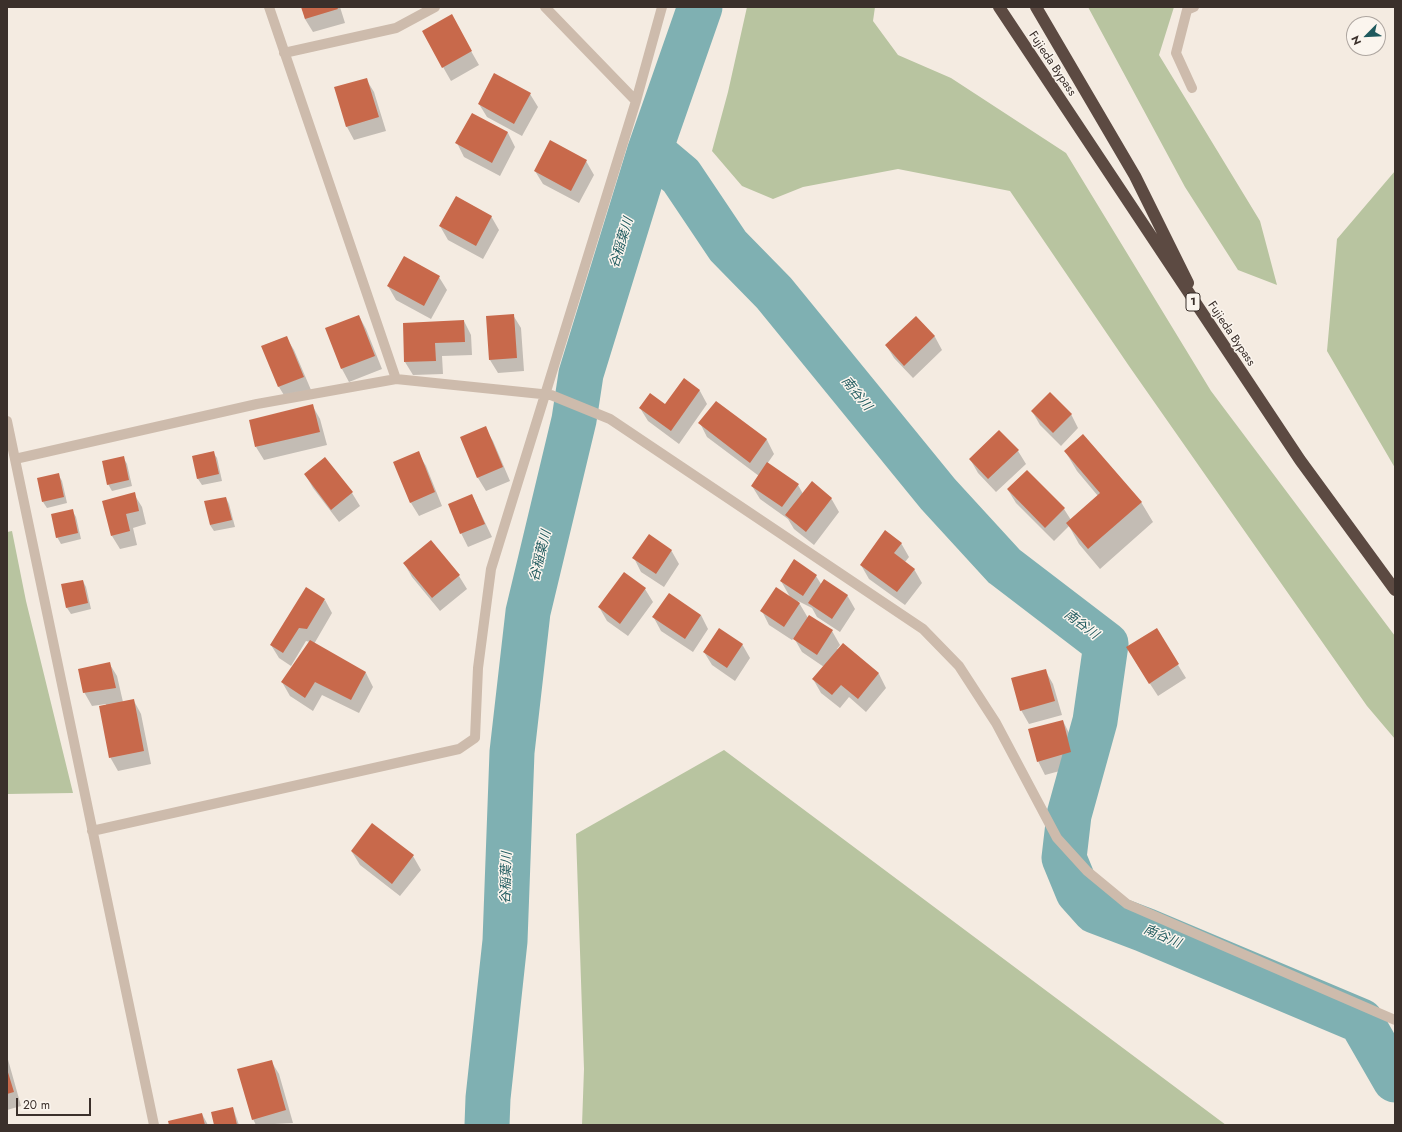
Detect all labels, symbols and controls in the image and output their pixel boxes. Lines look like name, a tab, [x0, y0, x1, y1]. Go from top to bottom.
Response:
north arrow	[1346, 16, 1386, 56]
street label: Fujieda Bypass	[1025, 29, 1079, 99]
text: N	[1347, 33, 1365, 48]
water label: 谷稲葉川	[607, 216, 637, 270]
road number: 1	[1186, 293, 1200, 311]
street label: Fujieda Bypass	[1204, 299, 1258, 369]
water label: 南谷川	[838, 374, 874, 414]
water label: 谷稲葉川	[527, 529, 555, 583]
water label: 南谷川	[1061, 607, 1101, 643]
water label: 谷稲葉川	[498, 852, 516, 904]
water label: 南谷川	[1141, 922, 1183, 952]
scale bar	[18, 1090, 93, 1116]
text: 20 m	[23, 1096, 50, 1114]

